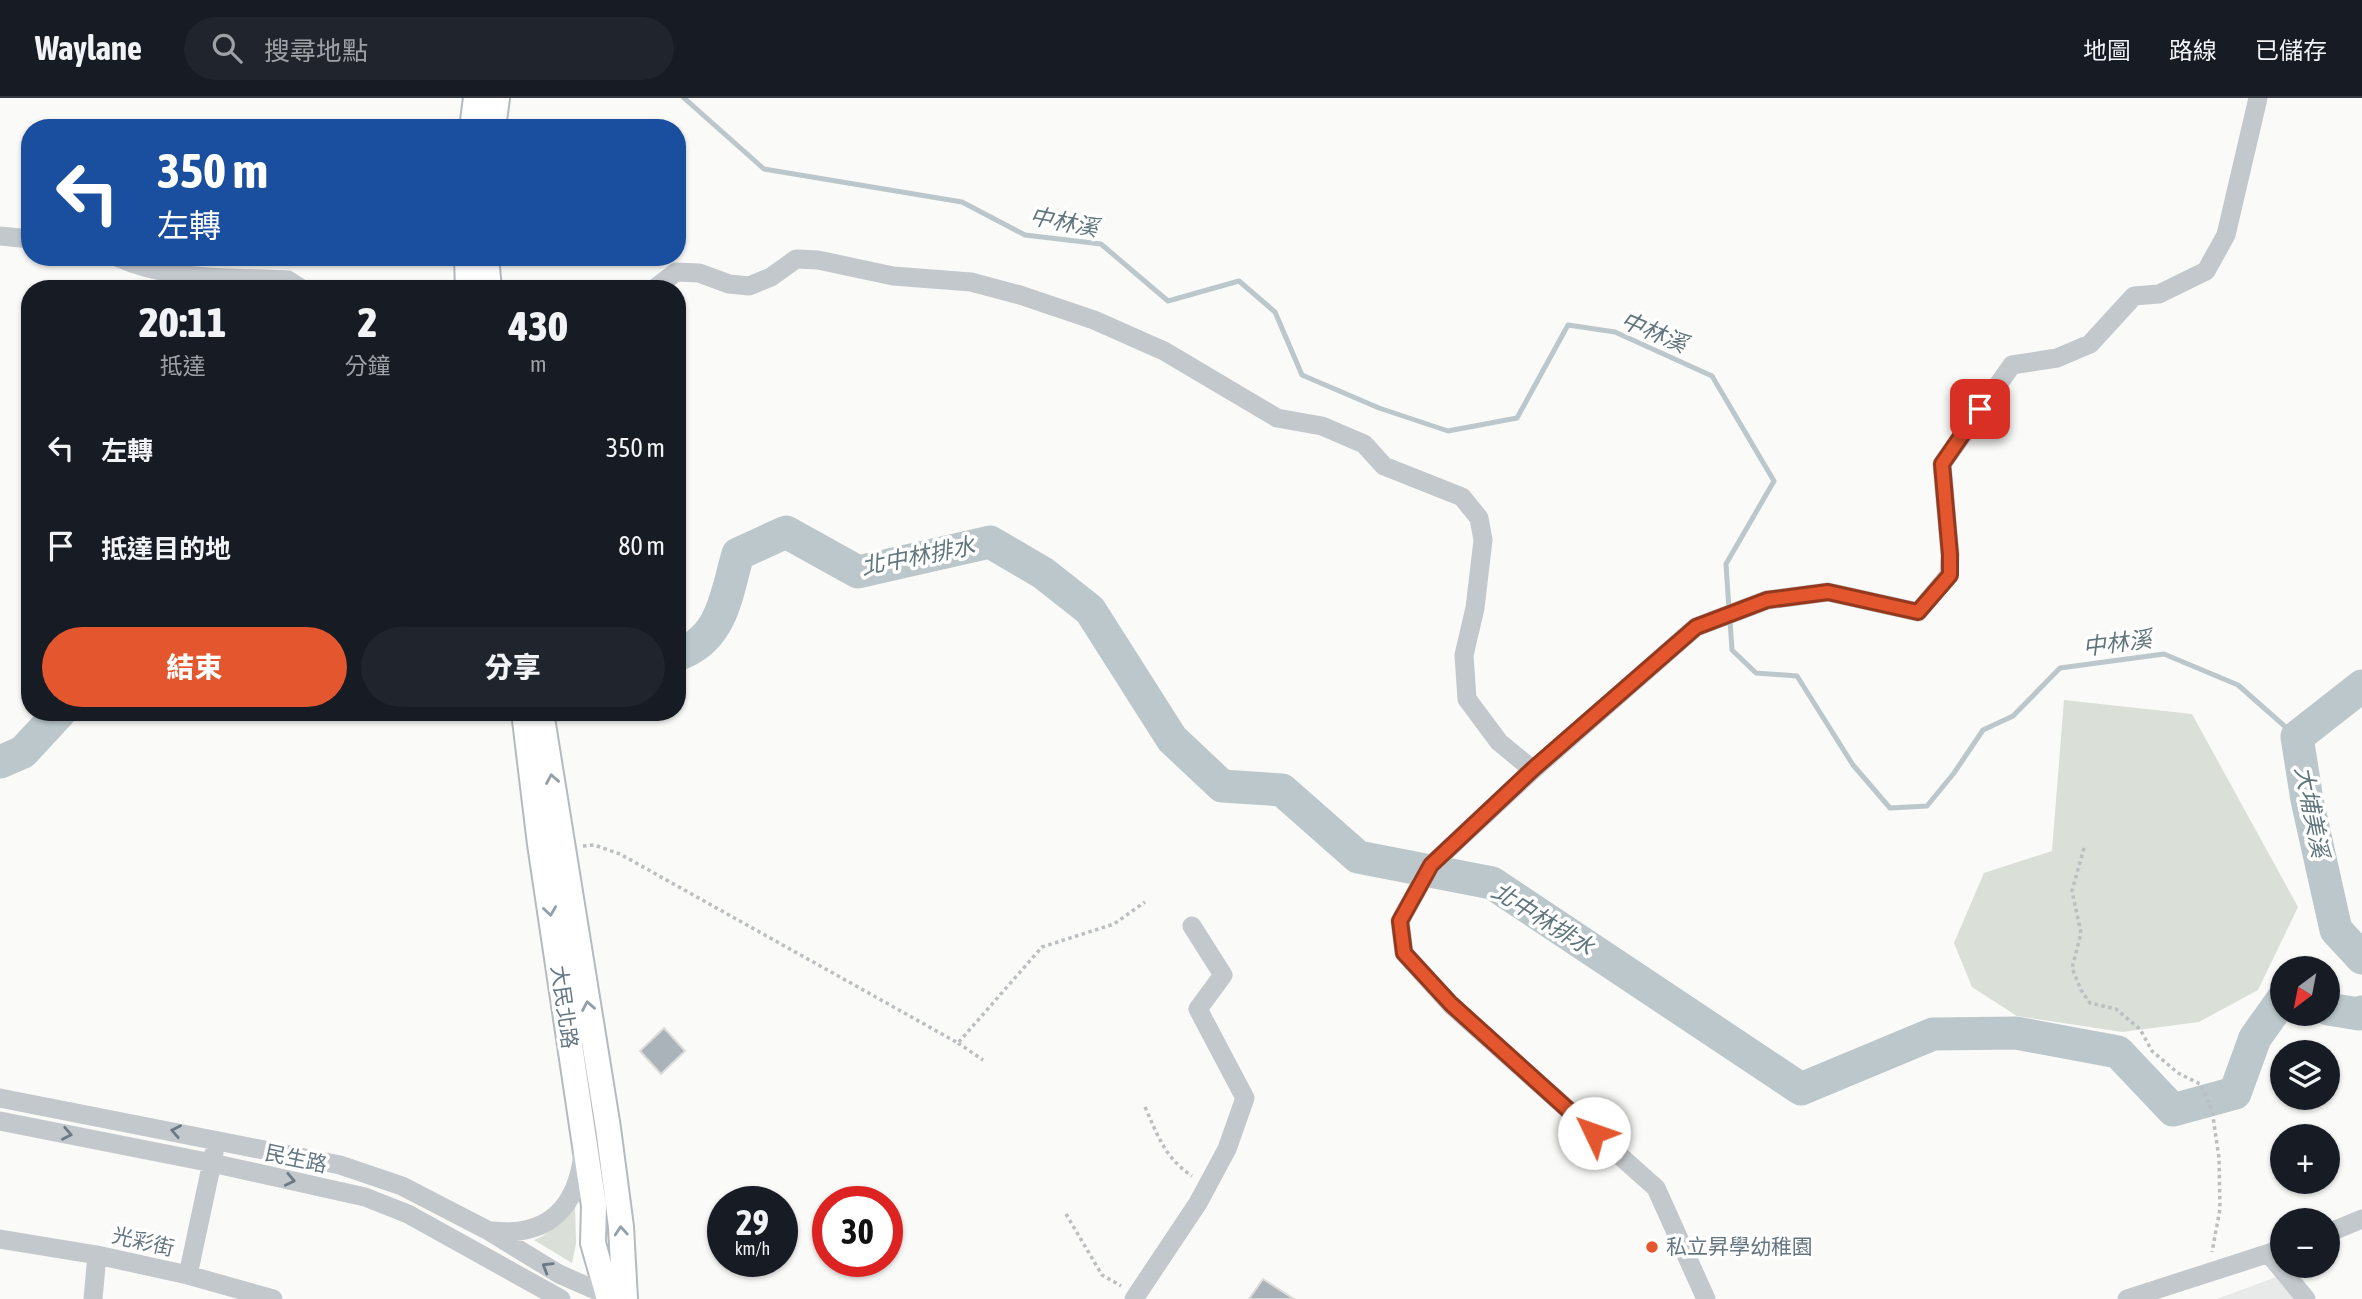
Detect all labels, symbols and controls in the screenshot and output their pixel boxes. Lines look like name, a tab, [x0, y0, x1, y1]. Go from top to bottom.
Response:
search box	[184, 17, 674, 80]
text: Waylane	[35, 29, 142, 67]
icon: search	[208, 29, 246, 67]
text: 搜尋地點	[264, 36, 368, 66]
text: 地圖	[2083, 37, 2131, 64]
text: 路線	[2169, 37, 2217, 64]
text: 已儲存	[2255, 37, 2327, 64]
text: 350 m	[157, 142, 268, 198]
icon: left	[42, 147, 133, 238]
water label: 中林溪	[1028, 203, 1103, 242]
text: 左轉	[157, 207, 221, 244]
text: 20:11	[139, 298, 226, 346]
text: 2	[358, 298, 377, 346]
text: 430	[509, 302, 568, 350]
water label: 中林溪	[1617, 307, 1694, 359]
text: m	[530, 351, 547, 377]
text: 抵達	[160, 353, 206, 379]
text: 分鐘	[345, 353, 391, 379]
pin	[1950, 379, 2010, 439]
icon: arrive	[1961, 390, 1999, 428]
icon: left	[42, 429, 80, 467]
text: 350 m	[606, 433, 665, 463]
text: 左轉	[101, 436, 153, 466]
icon: arrive	[42, 527, 80, 565]
text: 80 m	[618, 531, 665, 561]
water label: 北中林排水	[859, 532, 978, 580]
text: 抵達目的地	[101, 534, 231, 564]
water label: 中林溪	[2081, 626, 2156, 660]
button: 結束	[42, 627, 347, 707]
button: 分享	[361, 627, 665, 707]
water label: 大埔美溪	[2290, 764, 2334, 863]
one-way arrow	[545, 773, 560, 785]
water label: 北中林排水	[1487, 878, 1599, 961]
one-way arrow	[542, 905, 557, 917]
north arrow	[2270, 956, 2340, 1026]
map controls	[2270, 956, 2340, 1278]
street label: 大民北路	[547, 964, 583, 1050]
one-way arrow	[581, 1000, 596, 1012]
button: layers	[2270, 1040, 2340, 1110]
position arrow	[1557, 1096, 1631, 1170]
button: +	[2270, 1124, 2340, 1194]
one-way arrow	[61, 1125, 73, 1140]
one-way arrow	[170, 1125, 182, 1140]
street label: 民生路	[263, 1140, 330, 1176]
one-way arrow	[284, 1172, 296, 1187]
speed limit sign: 30	[812, 1186, 903, 1277]
text: 29	[736, 1202, 769, 1242]
button: −	[2270, 1208, 2340, 1278]
street label: 光彩街	[110, 1222, 177, 1260]
one-way arrow	[614, 1225, 629, 1236]
place label: 私立昇學幼稚園	[1666, 1234, 1813, 1258]
text: km/h	[735, 1238, 770, 1259]
marker: 私立昇學幼稚園	[1644, 1239, 1660, 1255]
one-way arrow	[542, 1262, 555, 1275]

